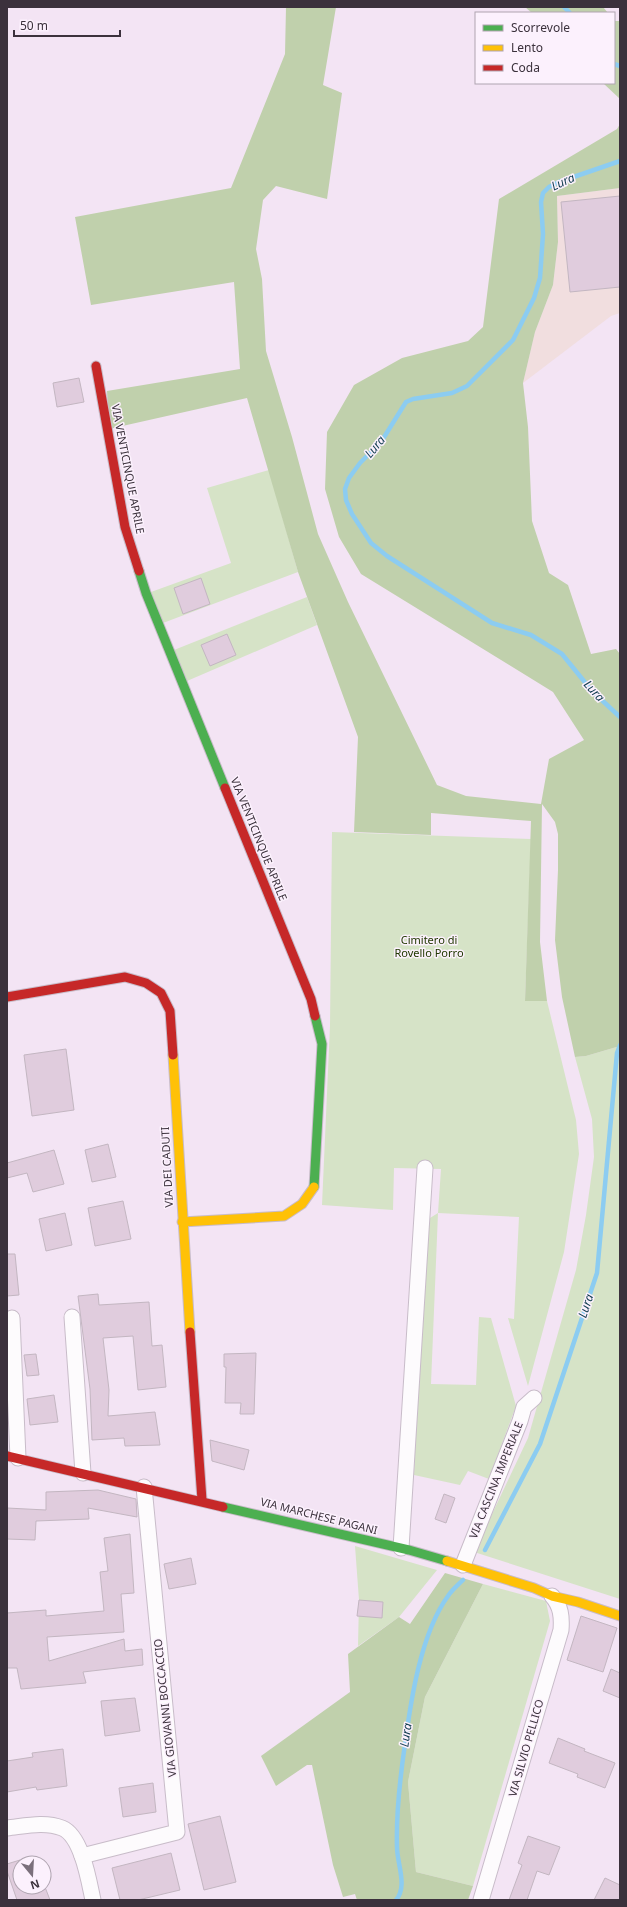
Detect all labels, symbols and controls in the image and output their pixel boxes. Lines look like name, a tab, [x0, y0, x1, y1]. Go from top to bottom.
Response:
scale bar	[14, 12, 120, 38]
legend	[475, 12, 615, 84]
text: 50 m	[20, 17, 48, 34]
text: Scorrevole	[511, 19, 570, 36]
text: Lento	[511, 39, 543, 56]
text: Coda	[511, 59, 540, 76]
water label: Lura	[548, 169, 577, 194]
street label: VIA VENTICINQUE APRILE	[109, 403, 148, 535]
water label: Lura	[360, 432, 389, 461]
water label: Lura	[580, 676, 609, 705]
street label: VIA VENTICINQUE APRILE	[228, 775, 291, 903]
park label: Cimitero di Rovello Porro	[394, 932, 464, 960]
street label: VIA DEI CADUTI	[157, 1126, 176, 1208]
water label: Lura	[574, 1292, 597, 1320]
street label: VIA CASCINA IMPERIALE	[465, 1419, 526, 1541]
street label: VIA MARCHESE PAGANI	[259, 1494, 380, 1537]
street label: VIA GIOVANNI BOCCACCIO	[150, 1638, 179, 1778]
street label: VIA SILVIO PELLICO	[504, 1697, 547, 1798]
water label: Lura	[395, 1722, 416, 1748]
north arrow	[12, 1855, 52, 1895]
text: N	[29, 1876, 42, 1894]

